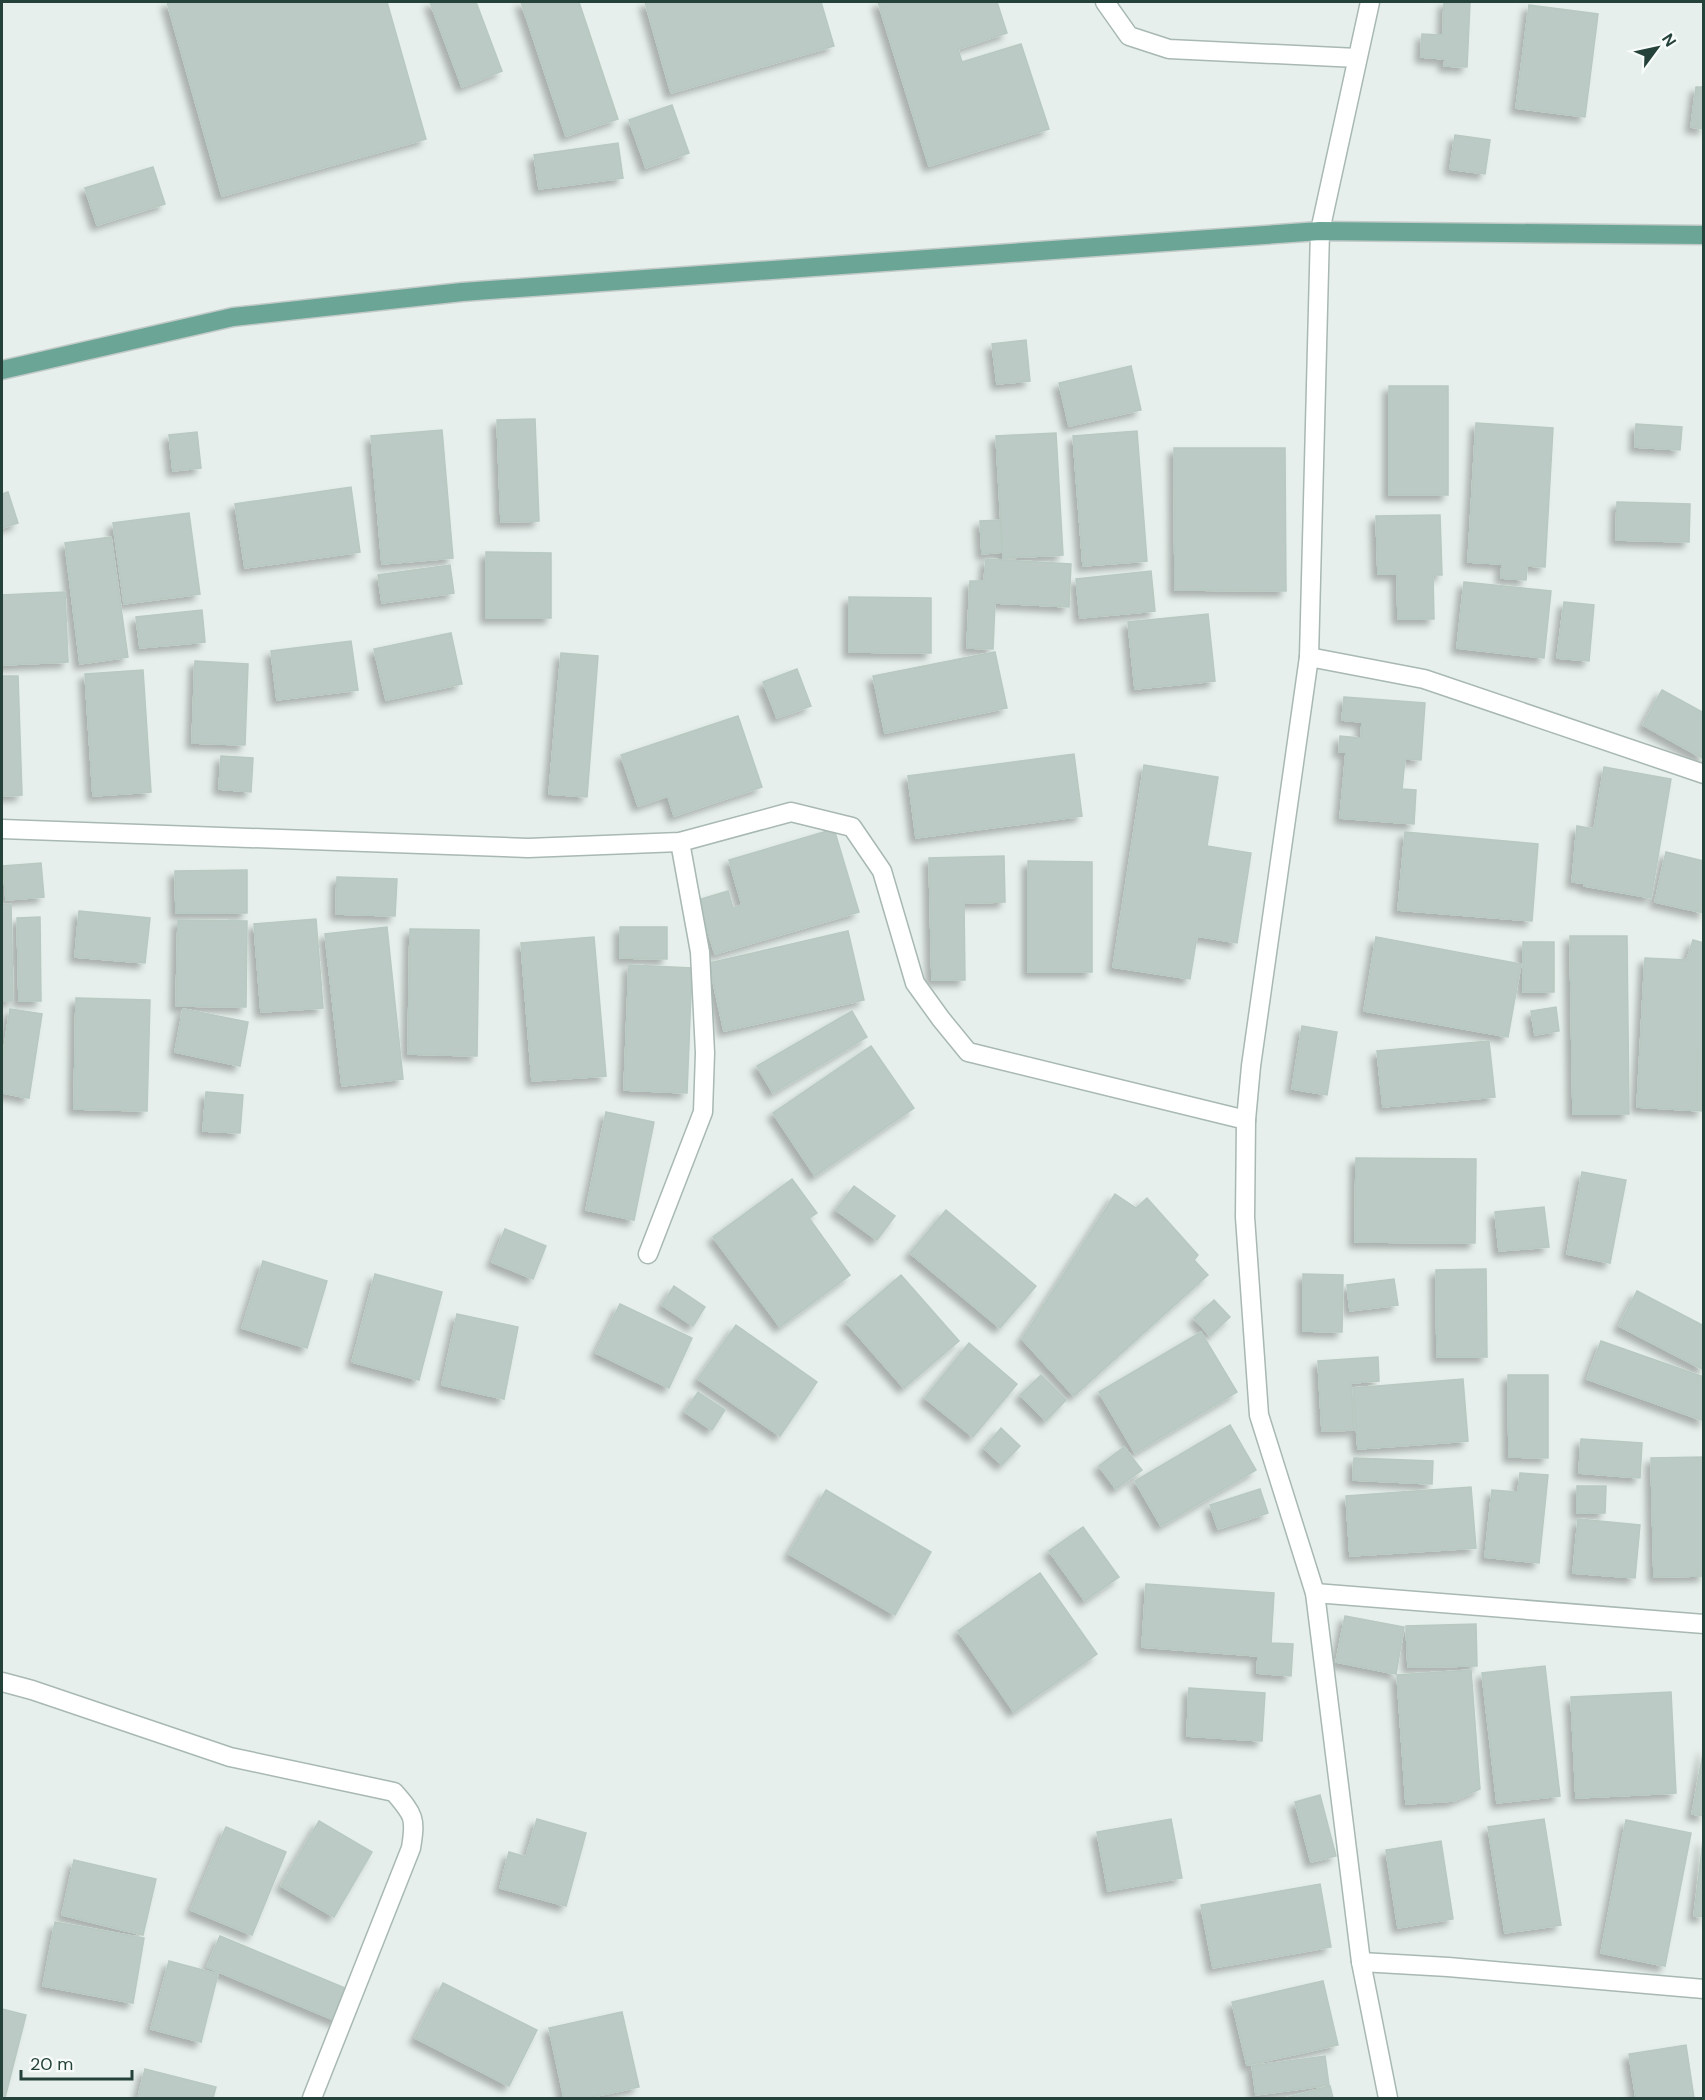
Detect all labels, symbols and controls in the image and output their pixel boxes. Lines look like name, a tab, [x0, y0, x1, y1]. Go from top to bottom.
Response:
north arrow	[1627, 18, 1687, 78]
text: N	[1657, 29, 1681, 51]
scale bar	[21, 2043, 132, 2081]
text: 20 m	[30, 2052, 73, 2076]

